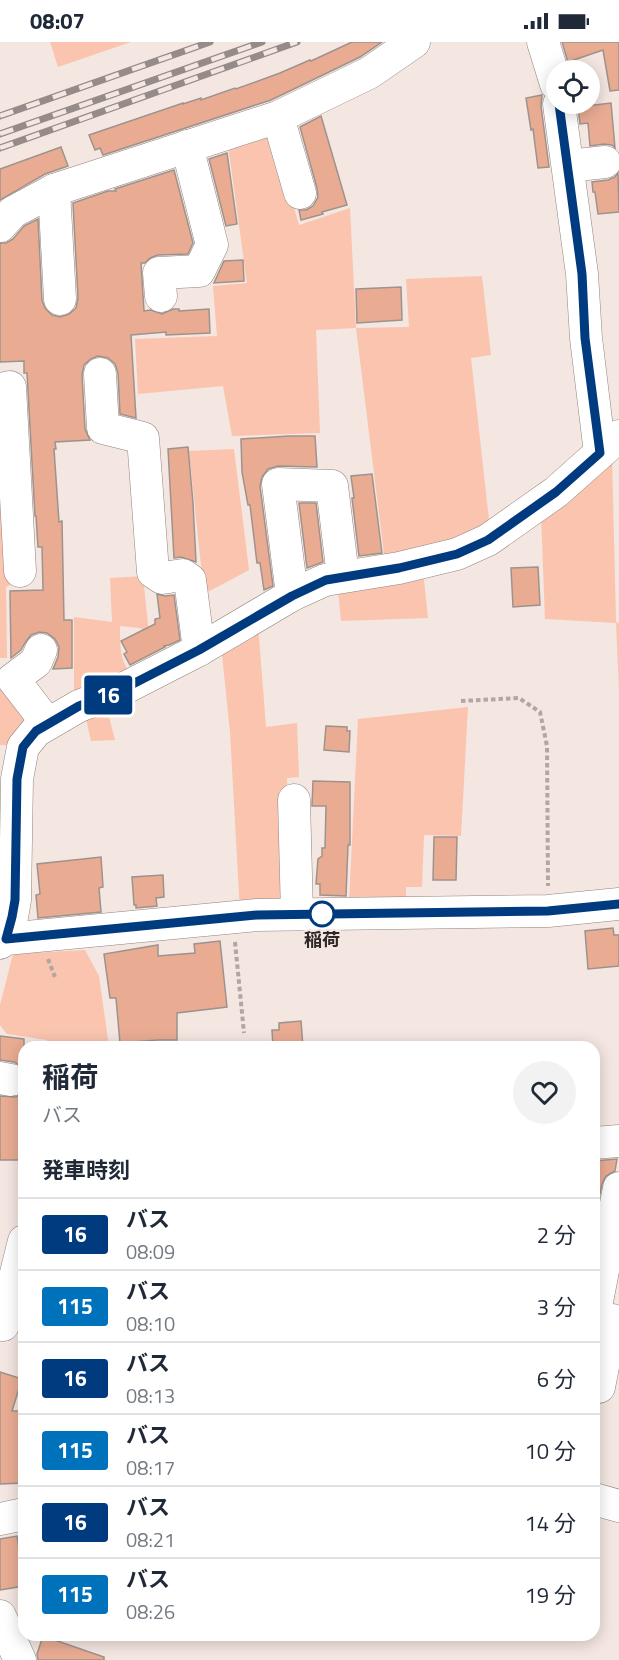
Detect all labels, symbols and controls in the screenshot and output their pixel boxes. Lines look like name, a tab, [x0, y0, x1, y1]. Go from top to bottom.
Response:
text: 08:07	[30, 4, 85, 38]
map controls	[546, 60, 600, 114]
button: locate	[546, 60, 600, 114]
line badge: 16	[81, 676, 135, 714]
text: 16	[96, 679, 120, 711]
marker: 稲荷	[309, 901, 335, 927]
place label: 稲荷	[304, 926, 340, 953]
text: 稲荷	[42, 1055, 98, 1098]
button: heart	[513, 1061, 576, 1124]
text: バス	[42, 1099, 82, 1130]
text: 発車時刻	[42, 1153, 130, 1187]
text: バス	[126, 1202, 170, 1236]
text: 16	[63, 1218, 87, 1250]
text: 2 分	[537, 1218, 576, 1252]
text: 08:09	[126, 1236, 175, 1267]
text: バス	[126, 1274, 170, 1308]
text: 115	[57, 1290, 93, 1322]
text: 3 分	[537, 1290, 576, 1324]
text: 08:10	[126, 1308, 175, 1339]
text: バス	[126, 1346, 170, 1380]
text: 16	[63, 1362, 87, 1394]
text: 6 分	[537, 1362, 576, 1396]
text: 08:13	[126, 1380, 175, 1411]
text: バス	[126, 1418, 170, 1452]
text: 115	[57, 1434, 93, 1466]
text: 10 分	[525, 1434, 576, 1468]
text: 08:17	[126, 1452, 175, 1483]
text: バス	[126, 1490, 170, 1524]
text: 16	[63, 1506, 87, 1538]
text: 14 分	[525, 1506, 576, 1540]
text: 08:21	[126, 1524, 175, 1555]
text: バス	[126, 1562, 170, 1596]
text: 115	[57, 1578, 93, 1610]
text: 19 分	[525, 1578, 576, 1612]
text: 08:26	[126, 1596, 175, 1627]

